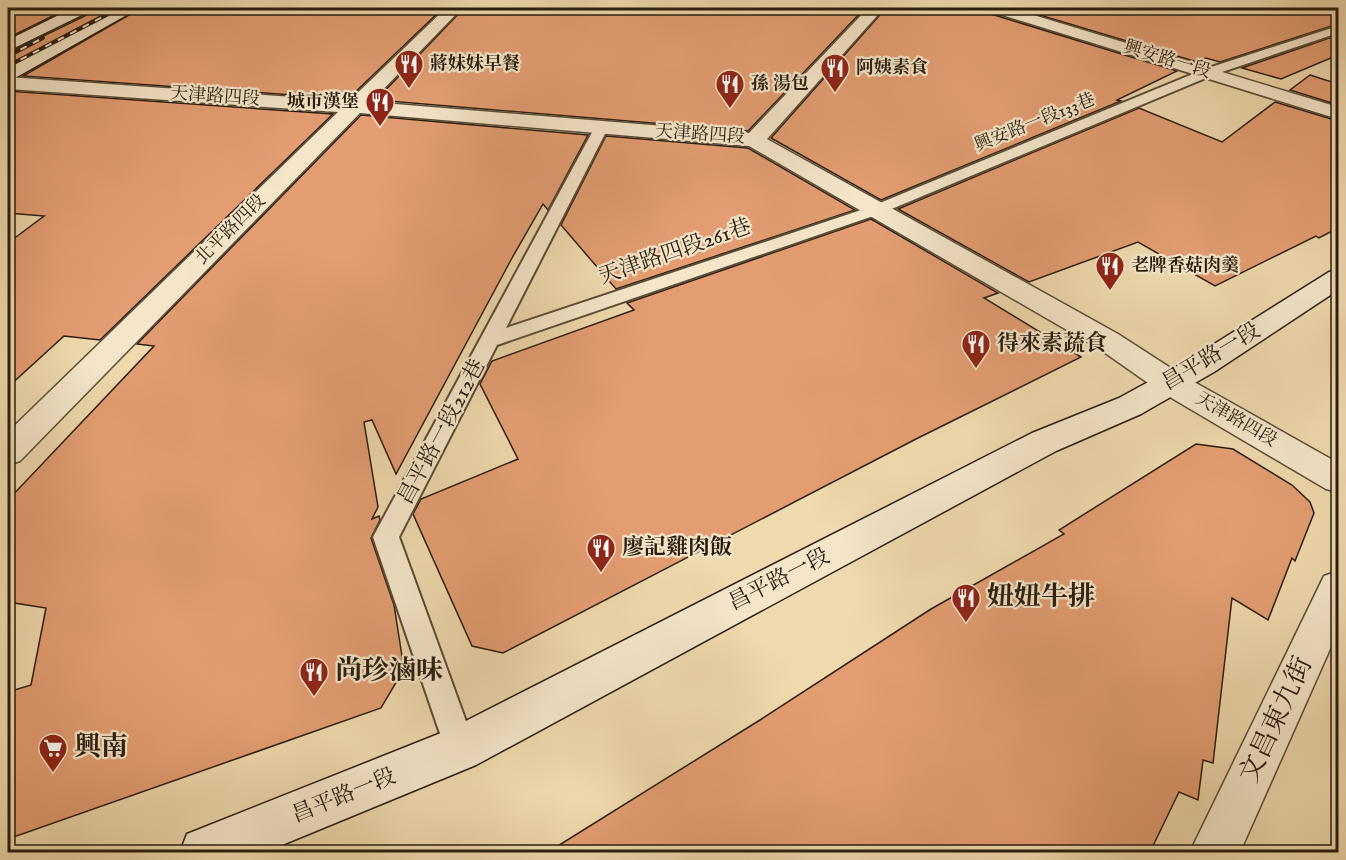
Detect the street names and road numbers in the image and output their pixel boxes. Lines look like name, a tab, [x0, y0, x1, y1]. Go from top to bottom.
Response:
street label: 興安路一段	[1121, 36, 1213, 84]
street label: 天津路四段	[169, 82, 261, 112]
street label: 興安路一段133巷	[971, 88, 1099, 158]
street label: 天津路四段	[654, 120, 746, 150]
street label: 北平路四段	[191, 190, 271, 270]
street label: 天津路四段261巷	[595, 213, 755, 291]
street label: 昌平路一段	[1157, 317, 1265, 397]
street label: 昌平路一段212巷	[392, 354, 492, 510]
street label: 天津路四段	[1191, 388, 1281, 452]
street label: 昌平路一段	[724, 543, 834, 617]
street label: 文昌東九街	[1233, 652, 1321, 788]
street label: 昌平路一段	[288, 762, 400, 830]

